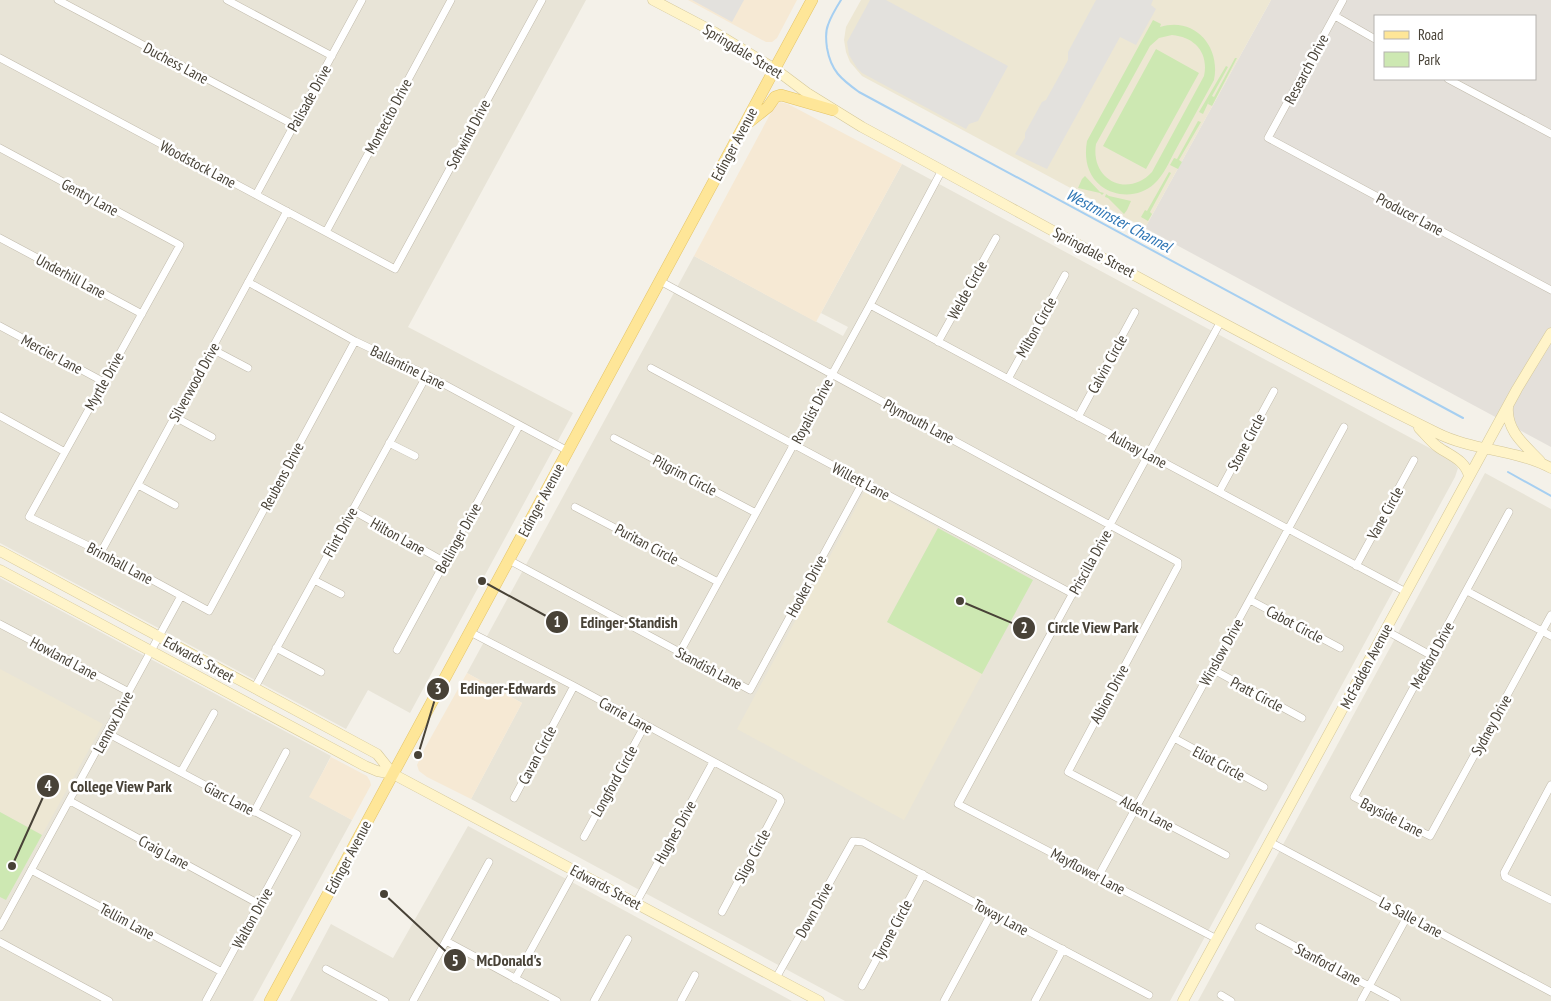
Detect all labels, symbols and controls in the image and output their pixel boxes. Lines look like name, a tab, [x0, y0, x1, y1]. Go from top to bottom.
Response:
legend	[1374, 15, 1536, 80]
street label: Springdale Street	[700, 20, 786, 82]
text: Road	[1418, 25, 1444, 44]
street label: Research Drive	[1280, 31, 1332, 107]
street label: Duchess Lane	[140, 38, 212, 88]
text: Park	[1418, 50, 1440, 69]
street label: Palisade Drive	[283, 61, 335, 135]
street label: Montecito Drive	[360, 75, 416, 157]
street label: Softwind Drive	[442, 96, 494, 172]
street label: Edinger Avenue	[707, 104, 761, 184]
street label: Woodstock Lane	[157, 136, 239, 192]
street label: Gentry Lane	[58, 174, 122, 220]
water label: Westminster Channel	[1063, 184, 1176, 257]
street label: Producer Lane	[1373, 188, 1447, 240]
street label: Springdale Street	[1050, 223, 1138, 281]
street label: Underhill Lane	[33, 250, 109, 302]
street label: Welde Circle	[943, 257, 991, 323]
street label: Milton Circle	[1012, 294, 1060, 360]
street label: Mercier Lane	[18, 330, 86, 378]
street label: Calvin Circle	[1083, 331, 1131, 397]
street label: Silverwood Drive	[164, 339, 224, 425]
street label: Ballantine Lane	[368, 341, 448, 393]
street label: Myrtle Drive	[80, 348, 128, 414]
street label: Royalist Drive	[787, 375, 837, 447]
street label: Plymouth Lane	[880, 394, 958, 448]
street label: Stone Circle	[1223, 410, 1269, 474]
street label: Aulnay Lane	[1106, 426, 1170, 472]
street label: Reubens Drive	[256, 439, 308, 513]
street label: Pilgrim Circle	[650, 450, 720, 500]
street label: Willett Lane	[829, 458, 893, 504]
street label: Edinger Avenue	[514, 460, 568, 540]
street label: Vane Circle	[1362, 483, 1407, 544]
street label: Bellinger Drive	[431, 500, 485, 576]
street label: Flint Drive	[319, 504, 361, 560]
street label: Hilton Lane	[367, 513, 429, 559]
street label: Puritan Circle	[612, 519, 682, 569]
street label: Priscilla Drive	[1065, 526, 1115, 598]
street label: Brimhall Lane	[84, 538, 156, 588]
street label: Hooker Drive	[782, 552, 830, 620]
street label: Cabot Circle	[1263, 601, 1327, 647]
callout: Edinger-Standish	[545, 607, 687, 638]
text: 1	[553, 612, 561, 631]
text: Edinger-Standish	[580, 612, 678, 632]
callout: Circle View Park	[1012, 612, 1148, 643]
street label: Winslow Drive	[1195, 615, 1247, 689]
text: Circle View Park	[1048, 617, 1139, 637]
text: 2	[1020, 618, 1028, 637]
street label: Medford Drive	[1406, 618, 1458, 692]
street label: McFadden Avenue	[1336, 620, 1396, 712]
street label: Howland Lane	[27, 632, 101, 684]
street label: Edwards Street	[160, 632, 238, 686]
street label: Standish Lane	[673, 643, 745, 693]
street label: Albion Drive	[1086, 661, 1132, 727]
street label: Pratt Circle	[1227, 672, 1287, 716]
callout: Edinger-Edwards	[425, 673, 566, 704]
text: Edinger-Edwards	[460, 678, 556, 698]
text: 3	[434, 679, 442, 698]
street label: Lennox Drive	[89, 688, 137, 756]
street label: Sydney Drive	[1467, 691, 1515, 759]
street label: Carrie Lane	[596, 693, 656, 737]
street label: Cavan Circle	[514, 722, 560, 788]
street label: Eliot Circle	[1190, 741, 1248, 785]
street label: Longford Circle	[587, 742, 641, 820]
callout: College View Park	[35, 771, 183, 802]
text: 4	[44, 776, 52, 795]
text: College View Park	[70, 776, 172, 796]
street label: Giarc Lane	[201, 777, 257, 819]
street label: Alden Lane	[1117, 791, 1177, 835]
street label: Bayside Lane	[1358, 793, 1426, 841]
street label: Hughes Drive	[650, 797, 700, 867]
street label: Edinger Avenue	[321, 817, 375, 897]
street label: Sligo Circle	[730, 826, 774, 886]
street label: Craig Lane	[135, 831, 193, 873]
street label: Mayflower Lane	[1048, 843, 1128, 899]
street label: Edwards Street	[567, 860, 645, 914]
street label: Down Drive	[791, 879, 837, 941]
street label: Walton Drive	[228, 884, 276, 952]
street label: La Salle Lane	[1376, 892, 1446, 942]
street label: Toway Lane	[970, 895, 1032, 939]
street label: Tyrone Circle	[868, 896, 916, 964]
street label: Tellim Lane	[96, 899, 158, 943]
street label: Stanford Lane	[1292, 939, 1364, 989]
callout: McDonald's	[442, 945, 552, 976]
text: McDonald's	[477, 950, 542, 970]
text: 5	[451, 951, 459, 970]

